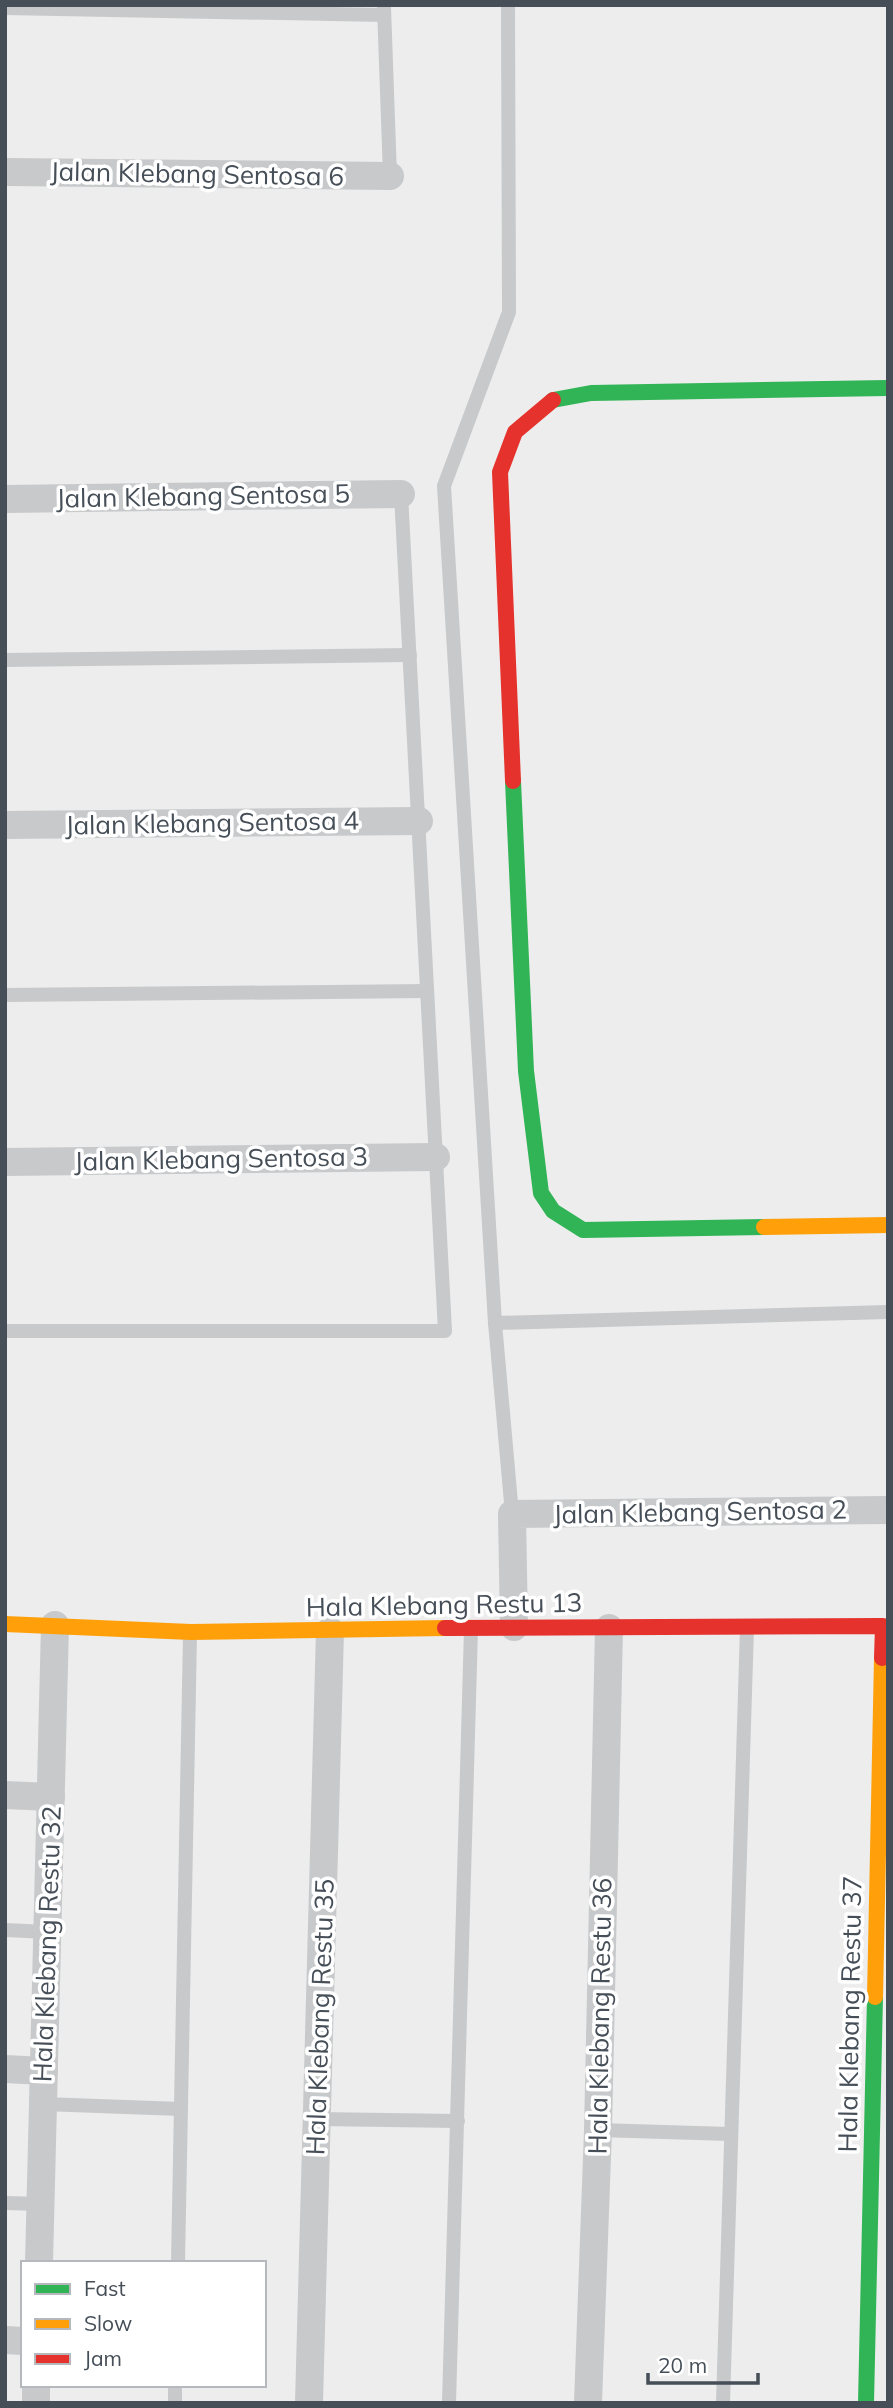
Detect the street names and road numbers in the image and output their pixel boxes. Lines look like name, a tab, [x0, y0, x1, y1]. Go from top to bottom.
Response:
street label: Jalan Klebang Sentosa 6	[50, 154, 344, 193]
street label: Jalan Klebang Sentosa 5	[56, 476, 350, 515]
street label: Jalan Klebang Sentosa 4	[65, 803, 359, 842]
street label: Jalan Klebang Sentosa 3	[74, 1139, 368, 1178]
street label: Jalan Klebang Sentosa 2	[553, 1492, 847, 1531]
street label: Hala Klebang Restu 13	[305, 1586, 583, 1623]
street label: Hala Klebang Restu 32	[25, 1805, 68, 2083]
street label: Hala Klebang Restu 37	[831, 1875, 868, 2153]
street label: Hala Klebang Restu 36	[581, 1877, 618, 2155]
street label: Hala Klebang Restu 35	[298, 1878, 341, 2156]

